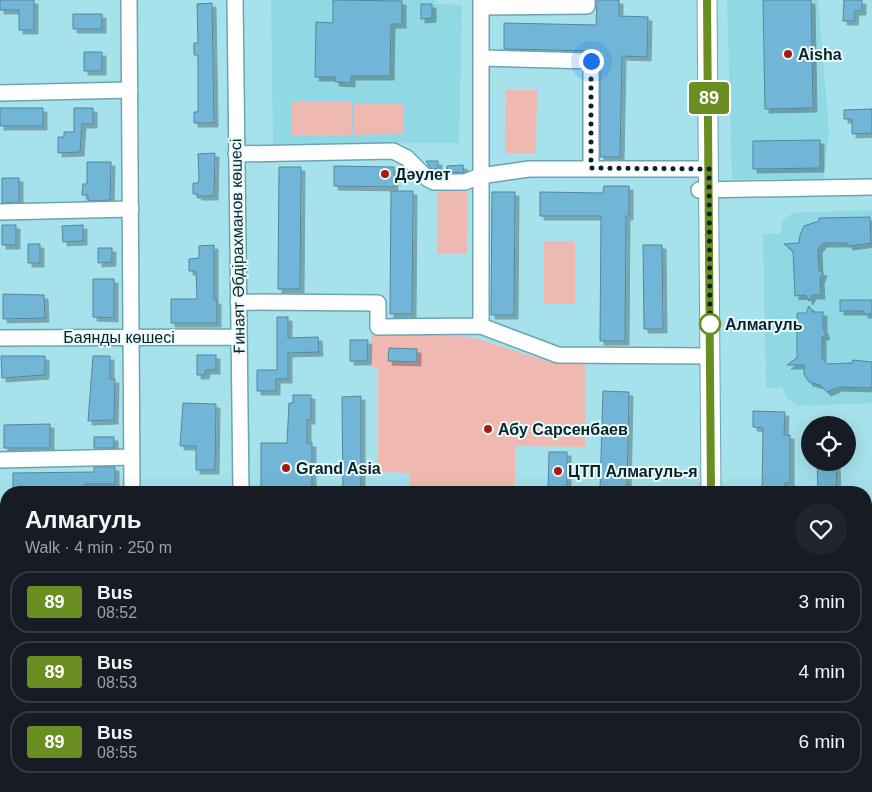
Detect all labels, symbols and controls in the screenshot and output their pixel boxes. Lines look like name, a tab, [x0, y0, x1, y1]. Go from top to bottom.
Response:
place label: Aisha	[798, 46, 842, 63]
marker: Aisha	[782, 48, 794, 60]
your location	[579, 49, 604, 74]
line badge: 89	[686, 82, 732, 114]
text: 89	[699, 88, 719, 108]
street label: Ғинаят Әбдірахманов көшесі	[227, 138, 248, 354]
place label: Дәулет	[395, 166, 451, 183]
marker: Дәулет	[379, 168, 391, 180]
marker: Алмагуль	[699, 313, 721, 335]
place label: Алмагуль	[725, 316, 803, 333]
street label: Баянды көшесі	[63, 329, 175, 346]
map controls	[801, 416, 856, 471]
button: locate	[801, 416, 856, 471]
place label: Абу Сарсенбаев	[498, 421, 628, 438]
marker: Абу Сарсенбаев	[482, 423, 494, 435]
place label: Grand Asia	[296, 460, 381, 477]
marker: Grand Asia	[280, 462, 292, 474]
place label: ЦТП Алмагуль-я	[568, 463, 698, 480]
marker: ЦТП Алмагуль-я	[552, 465, 564, 477]
button: heart	[795, 503, 847, 555]
text: Алмагуль	[25, 506, 141, 533]
text: Walk · 4 min · 250 m	[25, 539, 172, 556]
text: Bus	[97, 582, 133, 603]
text: 3 min	[799, 591, 845, 612]
text: 89	[44, 592, 65, 612]
text: 08:52	[97, 604, 137, 621]
text: Bus	[97, 652, 133, 673]
text: 4 min	[799, 661, 845, 682]
text: 89	[44, 662, 65, 682]
text: 08:53	[97, 674, 137, 691]
text: Bus	[97, 722, 133, 743]
text: 6 min	[799, 731, 845, 752]
text: 89	[44, 732, 65, 752]
text: 08:55	[97, 744, 137, 761]

